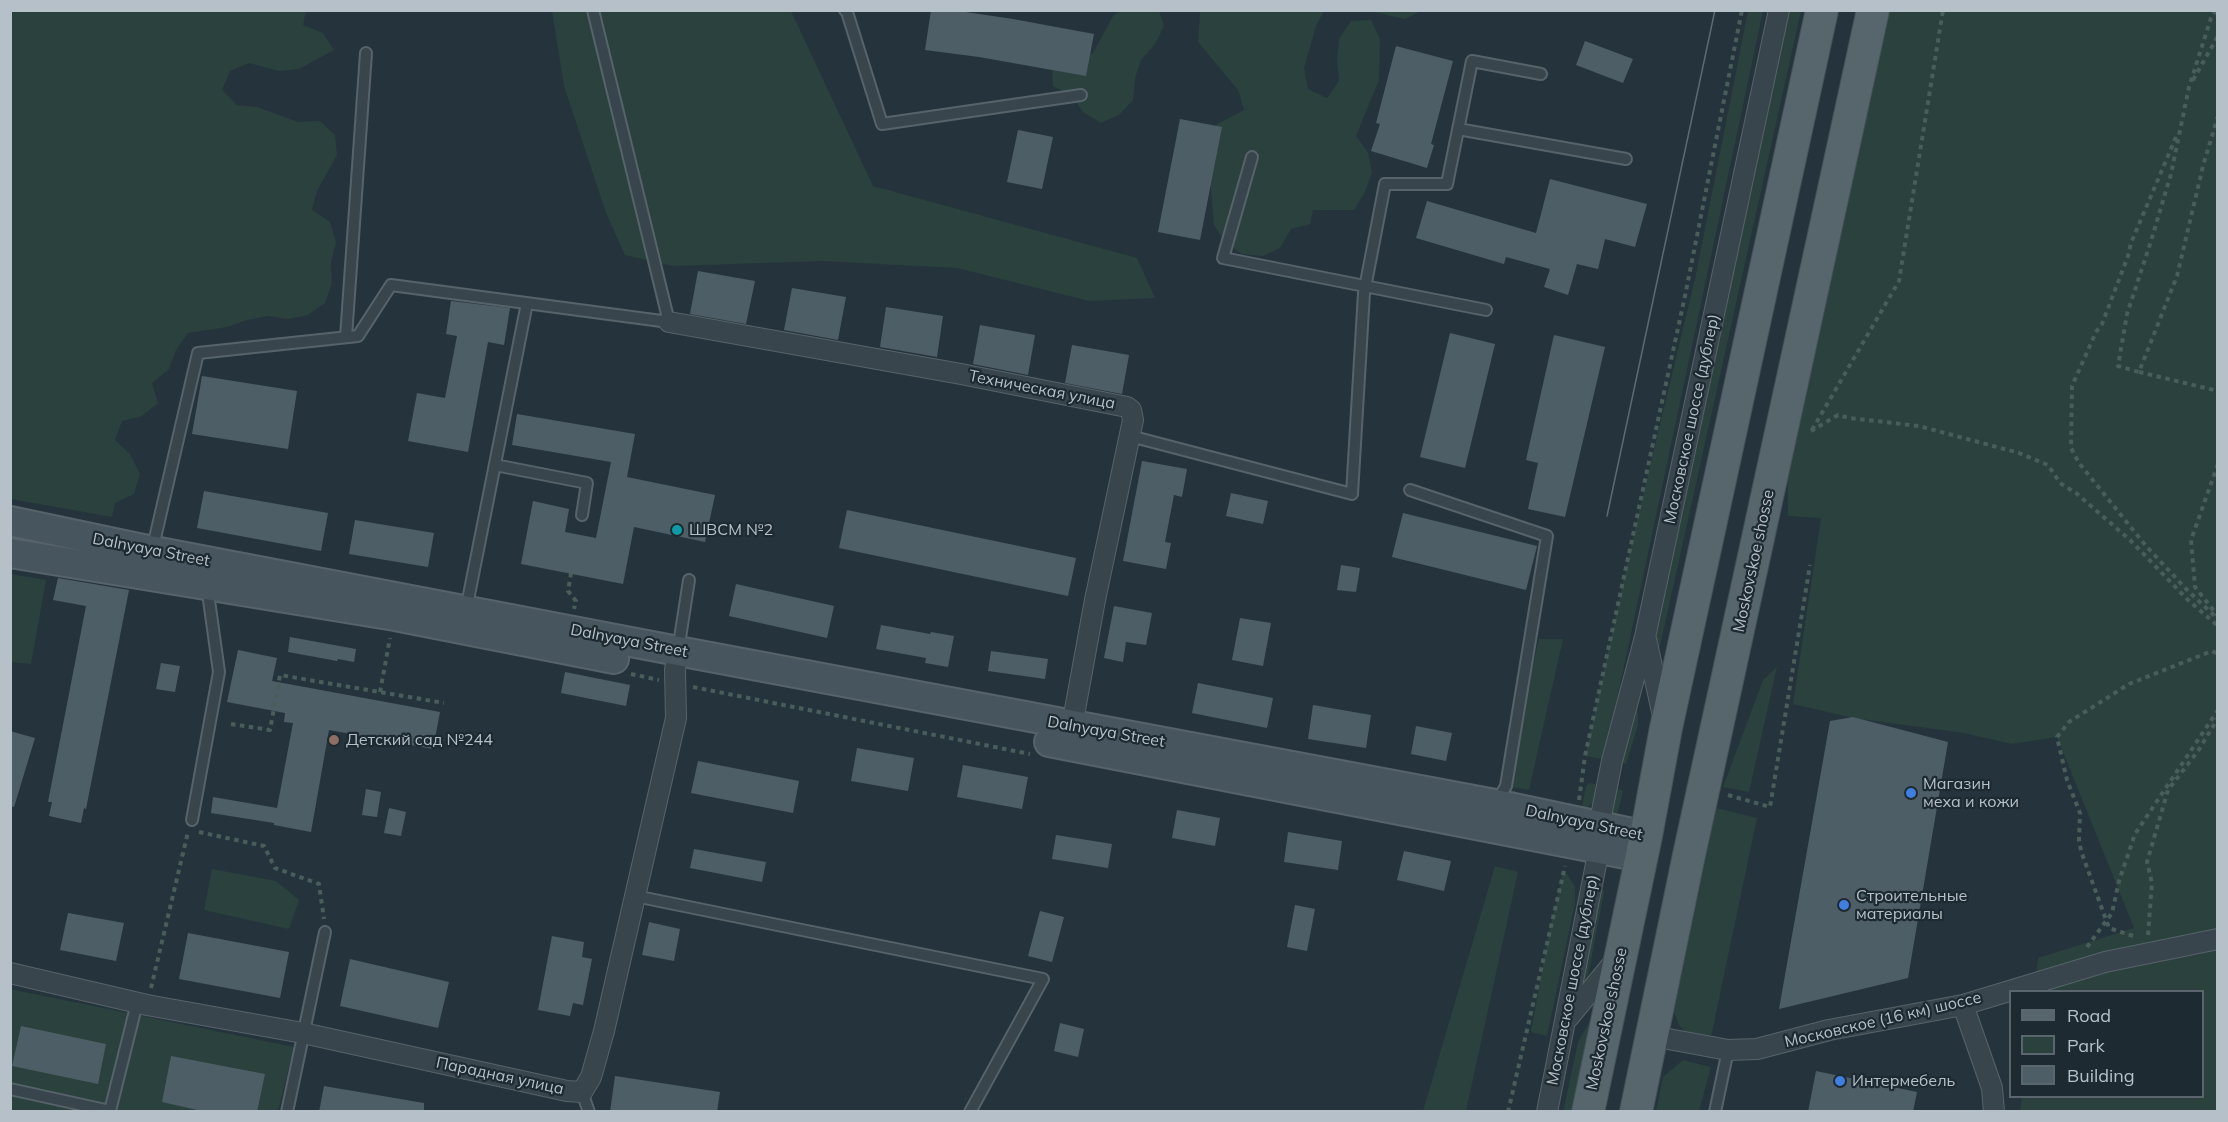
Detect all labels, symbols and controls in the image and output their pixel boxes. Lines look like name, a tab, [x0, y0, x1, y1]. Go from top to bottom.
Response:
street label: Московское шоссе (дублер)	[1660, 312, 1724, 526]
street label: Техническая улица	[967, 366, 1117, 414]
street label: Moskovskoe shosse	[1730, 488, 1778, 634]
place label: ШВСМ №2	[689, 520, 773, 540]
marker: ШВСМ №2	[670, 523, 684, 537]
street label: Dalnyaya Street	[91, 529, 211, 571]
street label: Dalnyaya Street	[569, 620, 689, 662]
street label: Dalnyaya Street	[1046, 712, 1166, 752]
place label: Детский сад №244	[346, 730, 493, 750]
marker: Детский сад №244	[327, 733, 341, 747]
place label: Магазин меха и кожи	[1923, 774, 2019, 812]
marker: Магазин меха и кожи	[1904, 786, 1918, 800]
street label: Dalnyaya Street	[1524, 801, 1644, 845]
street label: Московское шоссе (дублер)	[1543, 873, 1603, 1087]
place label: Строительные материалы	[1856, 886, 1967, 924]
marker: Строительные материалы	[1837, 898, 1851, 912]
street label: Moskovskoe shosse	[1583, 946, 1631, 1092]
street label: Московское (16 км) шоссе	[1783, 988, 1983, 1052]
legend	[2009, 990, 2204, 1098]
text: Road	[2067, 1004, 2111, 1027]
text: Park	[2067, 1034, 2105, 1057]
street label: Парадная улица	[434, 1053, 566, 1099]
text: Building	[2067, 1064, 2135, 1087]
place label: Интермебель	[1852, 1071, 1955, 1091]
marker: Интермебель	[1833, 1074, 1847, 1088]

